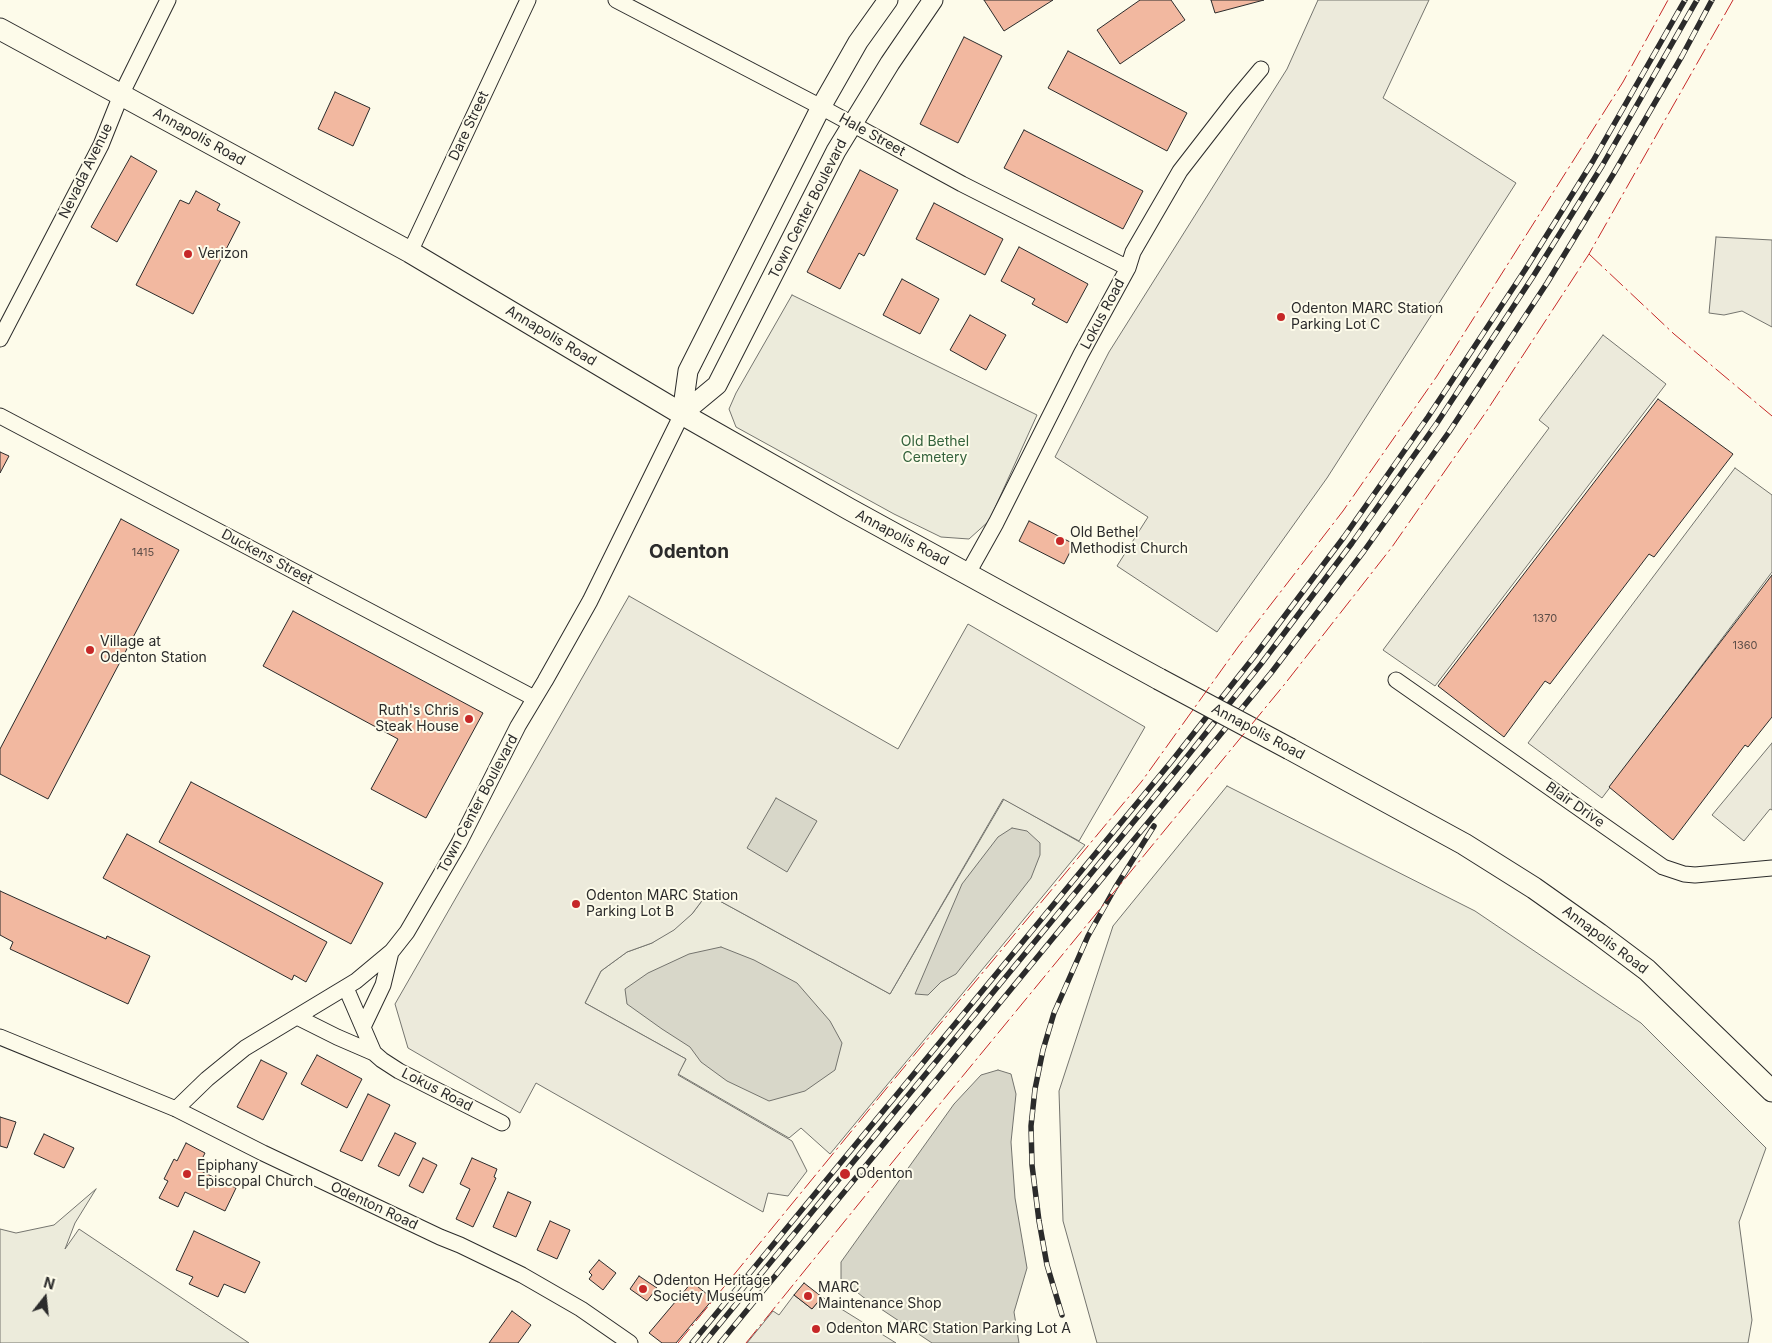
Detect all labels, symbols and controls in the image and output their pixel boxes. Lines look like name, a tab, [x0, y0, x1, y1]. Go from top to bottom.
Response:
street label: Dare Street	[446, 89, 492, 163]
street label: Annapolis Road	[150, 105, 248, 169]
street label: Hale Street	[836, 110, 908, 160]
street label: Nevada Avenue	[56, 121, 116, 221]
street label: Town Center Boulevard	[765, 136, 851, 282]
place label: Verizon	[198, 246, 248, 262]
marker: Verizon	[182, 248, 194, 260]
street label: Lokus Road	[1077, 276, 1129, 352]
place label: Odenton MARC Station Parking Lot C	[1291, 301, 1443, 334]
street label: Annapolis Road	[503, 302, 599, 370]
marker: Odenton MARC Station Parking Lot C	[1275, 311, 1287, 323]
park label: Old Bethel Cemetery	[901, 434, 969, 467]
street label: Annapolis Road	[853, 506, 951, 570]
place label: Old Bethel Methodist Church	[1070, 525, 1188, 558]
street label: Duckens Street	[218, 526, 316, 588]
marker: Old Bethel Methodist Church	[1054, 535, 1066, 547]
district label: Odenton	[649, 541, 729, 563]
house number: 1415	[132, 546, 154, 560]
house number: 1370	[1533, 612, 1557, 626]
place label: Village at Odenton Station	[100, 634, 207, 666]
house number: 1360	[1732, 639, 1758, 653]
marker: Village at Odenton Station	[84, 644, 96, 656]
street label: Annapolis Road	[1209, 700, 1307, 764]
place label: Ruth's Chris Steak House	[375, 703, 459, 736]
marker: Ruth's Chris Steak House	[463, 713, 475, 725]
street label: Town Center Boulevard	[434, 732, 522, 876]
street label: Blair Drive	[1542, 779, 1608, 831]
place label: Odenton MARC Station Parking Lot B	[586, 888, 738, 920]
marker: Odenton MARC Station Parking Lot B	[570, 898, 582, 910]
street label: Annapolis Road	[1559, 902, 1651, 978]
street label: Lokus Road	[399, 1065, 475, 1115]
place label: Epiphany Episcopal Church	[197, 1158, 313, 1190]
place label: Odenton	[856, 1166, 913, 1182]
marker: Odenton	[838, 1167, 852, 1181]
marker: Epiphany Episcopal Church	[181, 1168, 193, 1180]
street label: Odenton Road	[328, 1178, 420, 1234]
north arrow	[20, 1273, 70, 1323]
text: N	[42, 1273, 57, 1293]
place label: Odenton Heritage Society Museum	[653, 1273, 770, 1305]
place label: MARC Maintenance Shop	[818, 1280, 942, 1312]
marker: Odenton Heritage Society Museum	[637, 1283, 649, 1295]
marker: MARC Maintenance Shop	[802, 1290, 814, 1302]
place label: Odenton MARC Station Parking Lot A	[826, 1321, 1071, 1337]
marker: Odenton MARC Station Parking Lot A	[810, 1323, 822, 1335]

